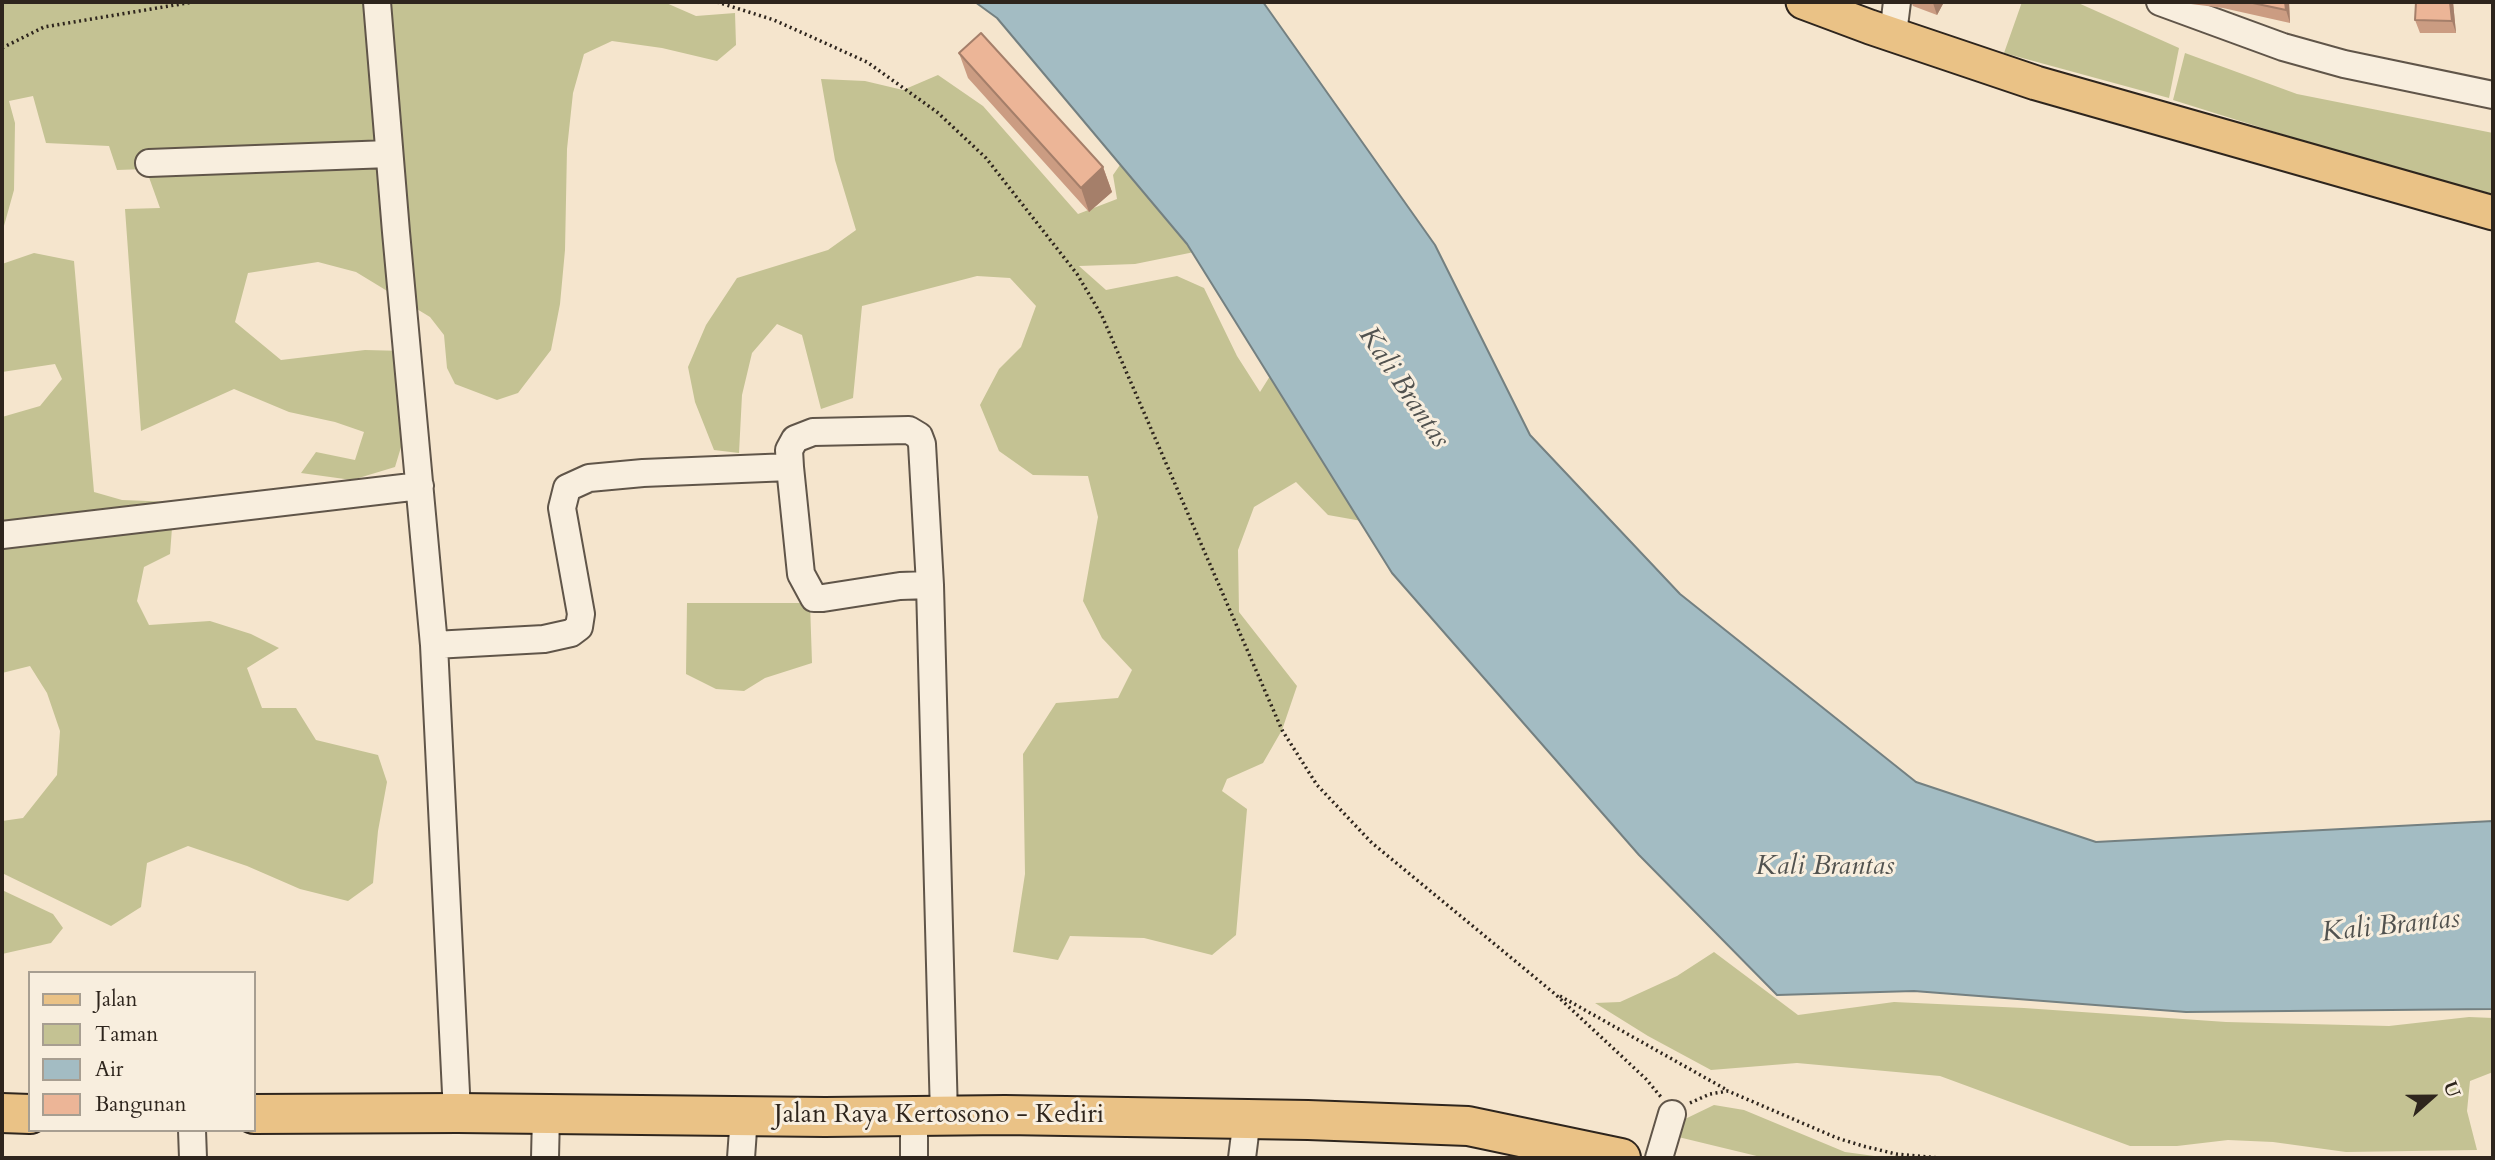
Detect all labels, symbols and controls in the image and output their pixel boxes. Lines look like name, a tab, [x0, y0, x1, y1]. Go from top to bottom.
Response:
water label: Kali Brantas	[1350, 321, 1456, 455]
water label: Kali Brantas	[1756, 851, 1894, 885]
water label: Kali Brantas	[2320, 903, 2462, 951]
legend	[28, 971, 256, 1132]
text: Jalan	[95, 985, 138, 1014]
text: Taman	[95, 1020, 158, 1049]
text: Air	[95, 1055, 124, 1084]
north arrow	[2397, 1062, 2467, 1132]
text: U	[2437, 1078, 2467, 1101]
text: Bangunan	[95, 1090, 187, 1119]
street label: Jalan Raya Kertosono - Kediri	[774, 1100, 1104, 1132]

